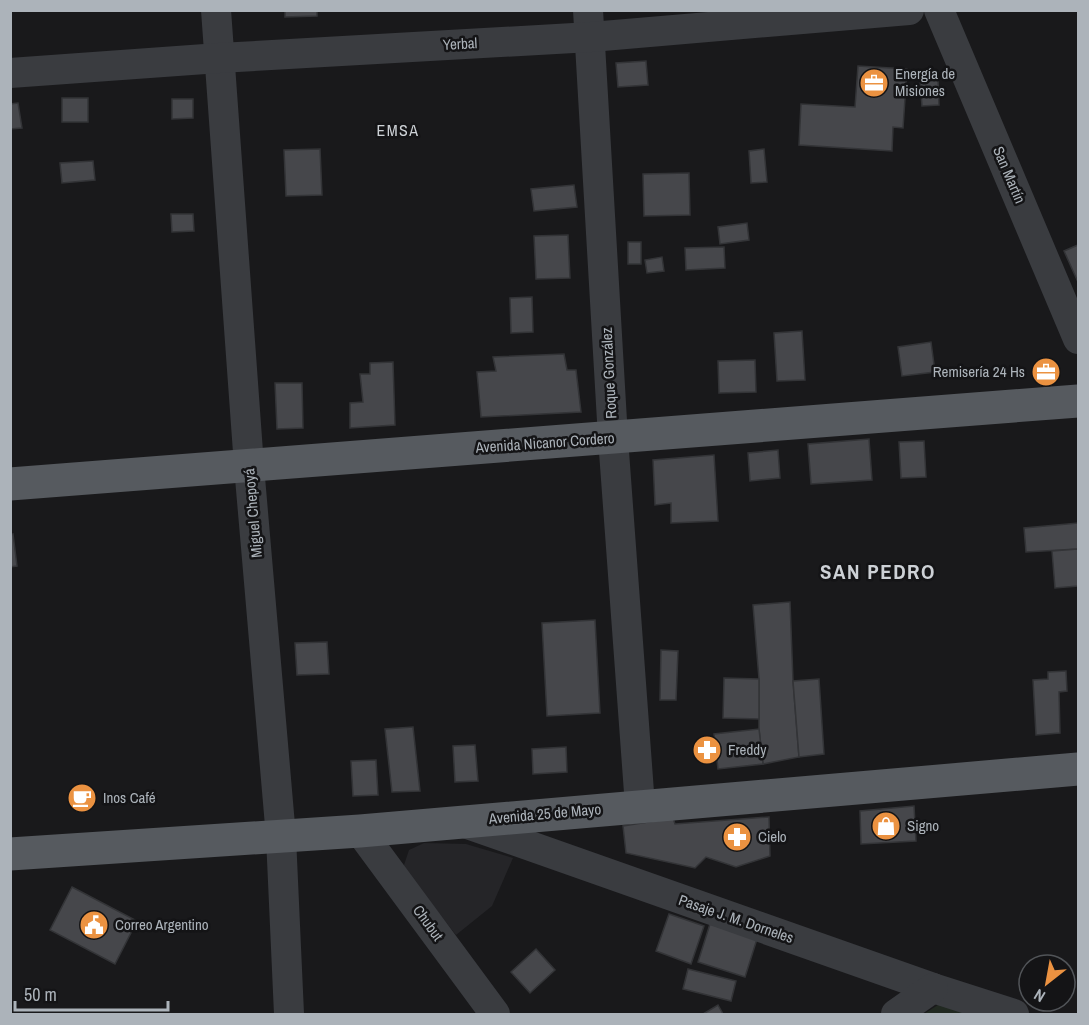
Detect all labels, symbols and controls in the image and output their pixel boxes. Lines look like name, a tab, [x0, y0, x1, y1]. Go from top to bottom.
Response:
street label: Yerbal	[442, 32, 478, 55]
place label: Energía de Misiones	[895, 63, 955, 101]
office icon: Energía de Misiones	[858, 67, 890, 99]
district label: EMSA	[376, 119, 420, 141]
street label: San Martín	[988, 143, 1031, 207]
street label: Roque González	[596, 327, 621, 419]
office icon: Remisería 24 Hs	[1030, 356, 1062, 388]
place label: Remisería 24 Hs	[933, 361, 1025, 382]
street label: Avenida Nicanor Cordero	[474, 427, 615, 458]
street label: Miguel Chepoyá	[238, 467, 267, 559]
district label: SAN PEDRO	[820, 557, 936, 586]
pharmacy icon: Freddy	[691, 734, 723, 766]
place label: Freddy	[728, 739, 767, 760]
cafe icon: Inos Café	[66, 782, 98, 814]
place label: Inos Café	[103, 787, 156, 808]
street label: Avenida 25 de Mayo	[487, 798, 602, 829]
shop icon: Signo	[870, 810, 902, 842]
place label: Signo	[907, 815, 939, 836]
pharmacy icon: Cielo	[721, 821, 753, 853]
place label: Cielo	[758, 826, 787, 847]
street label: Pasaje J. M. Dorneles	[676, 889, 796, 948]
street label: Chubut	[408, 900, 449, 945]
public building icon: Correo Argentino	[78, 909, 110, 941]
place label: Correo Argentino	[115, 914, 209, 935]
north arrow	[1017, 953, 1077, 1013]
scale bar	[15, 974, 168, 1012]
text: 50 m	[24, 982, 57, 1007]
text: N	[1030, 984, 1049, 1008]

